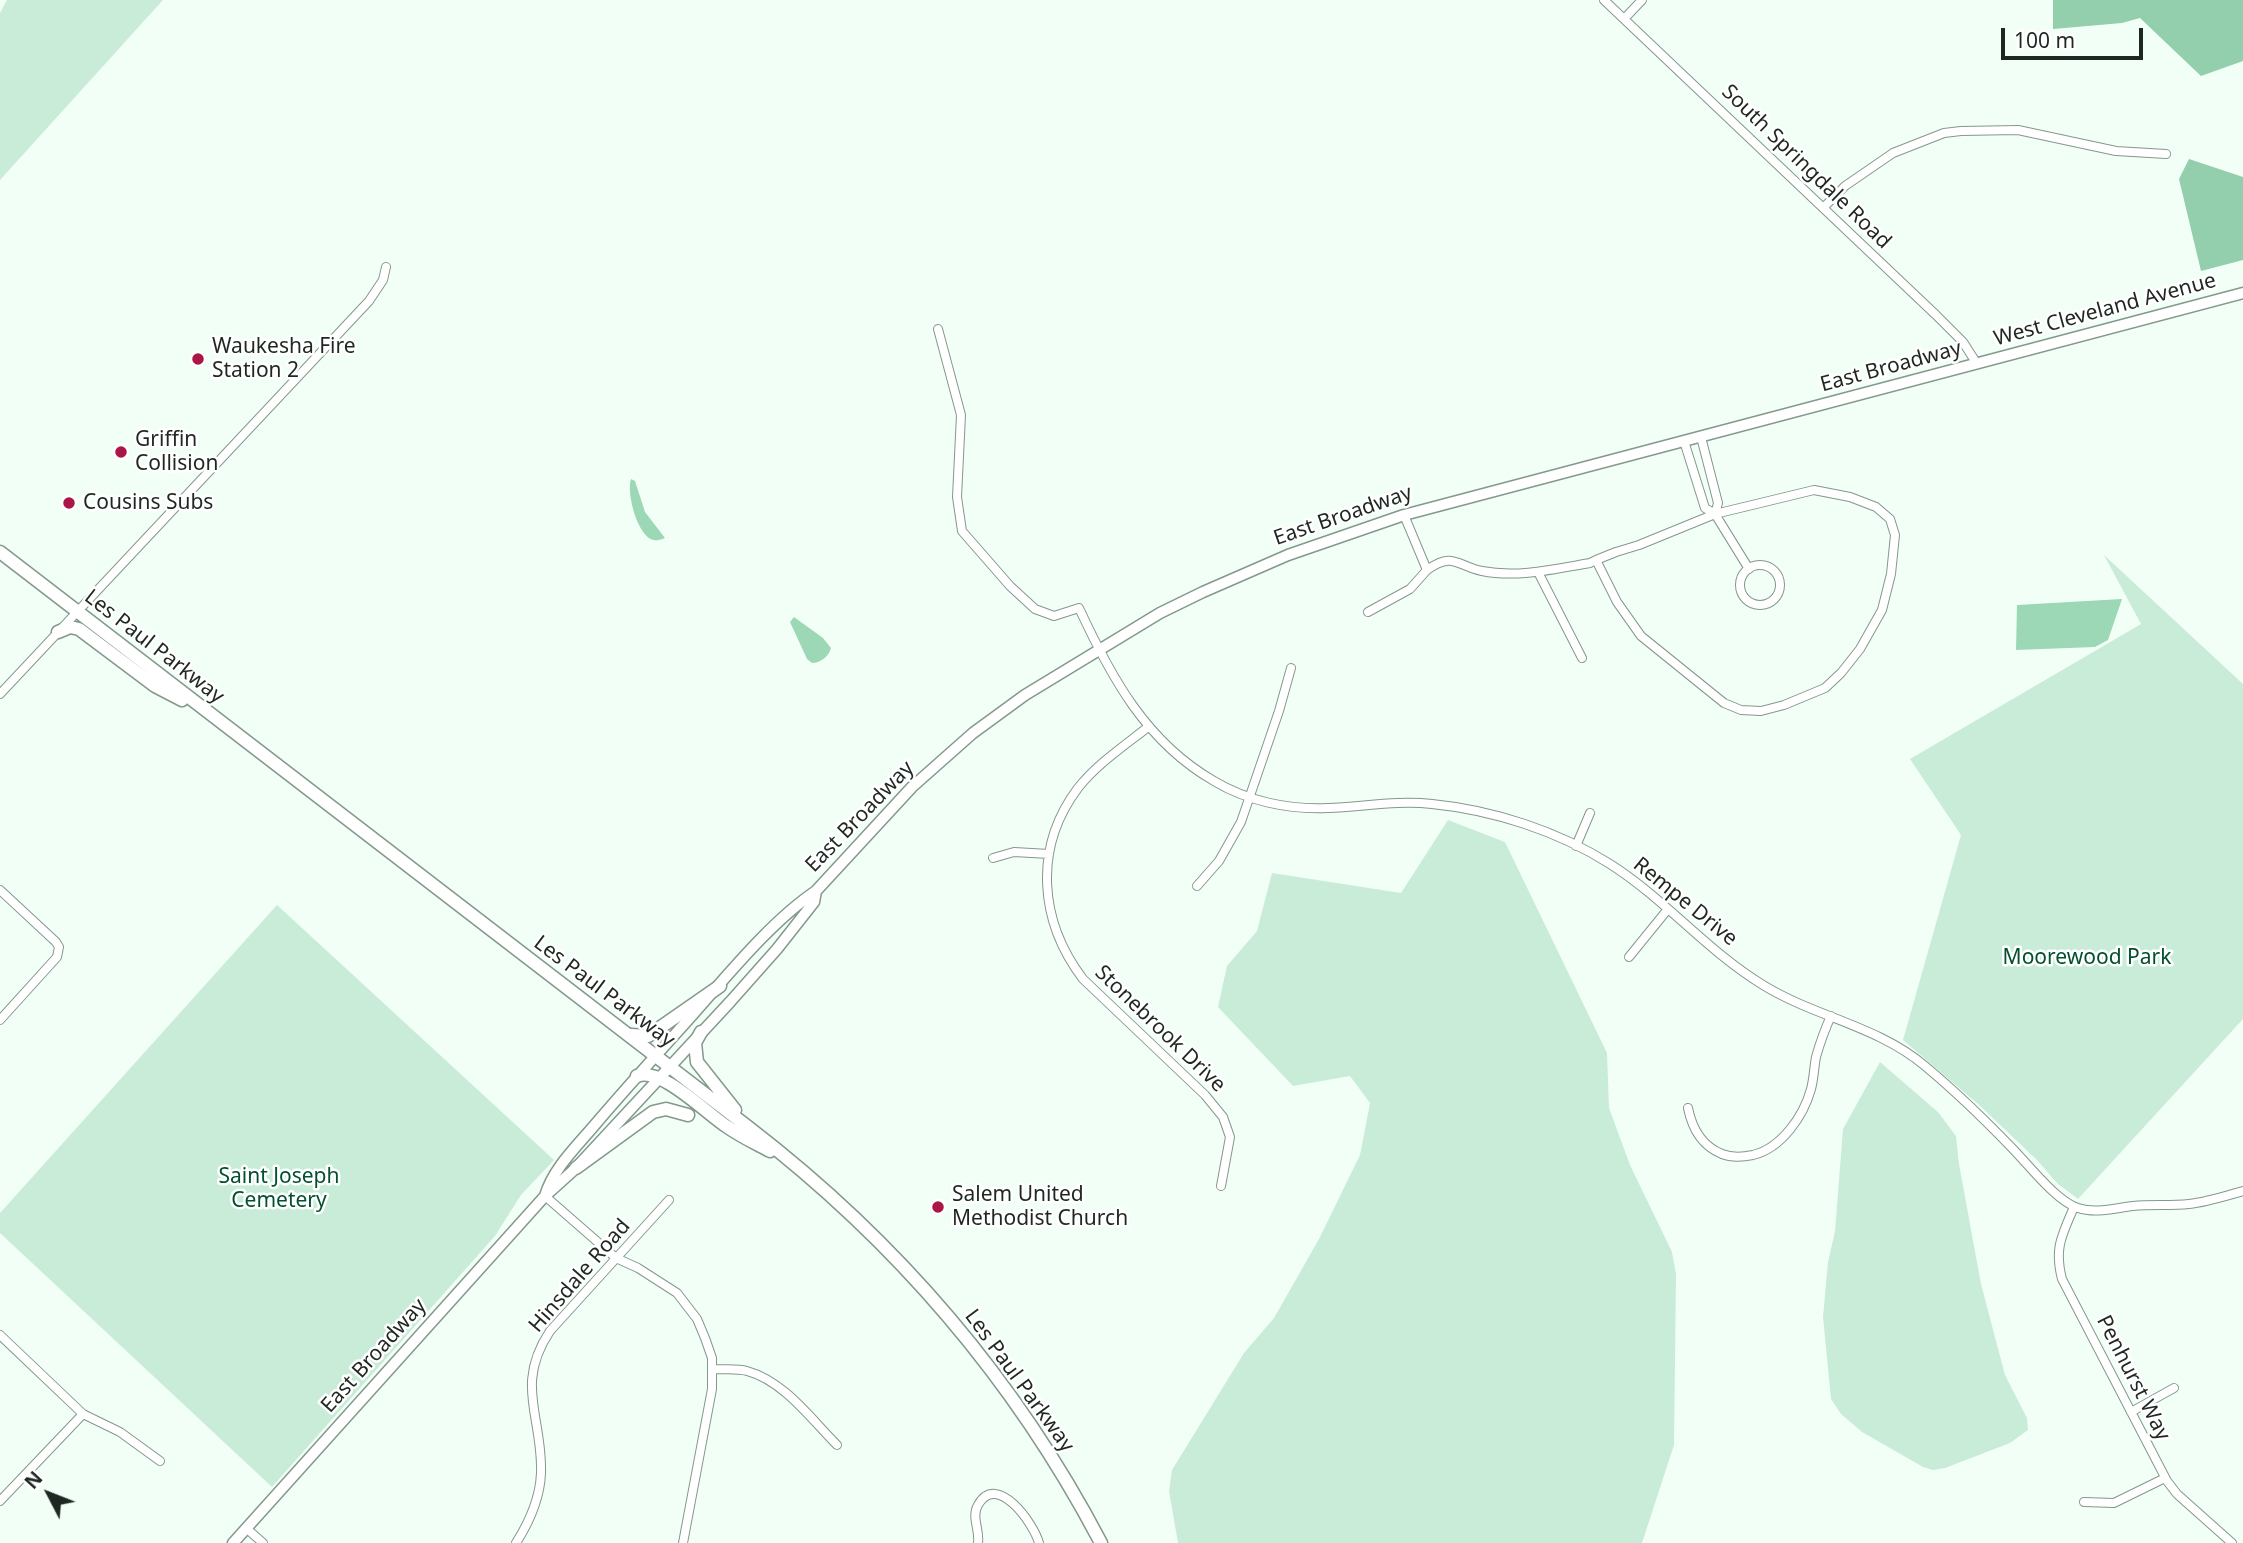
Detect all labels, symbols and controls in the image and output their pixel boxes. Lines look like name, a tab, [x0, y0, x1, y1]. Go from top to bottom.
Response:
scale bar	[2005, 14, 2147, 58]
text: 100 m	[2014, 26, 2075, 54]
street label: South Springdale Road	[1716, 80, 1896, 254]
street label: West Cleveland Avenue	[1991, 268, 2219, 352]
place label: Waukesha Fire Station 2	[212, 334, 356, 384]
street label: East Broadway	[1818, 336, 1964, 398]
marker: Waukesha Fire Station 2	[190, 351, 206, 367]
place label: Griffin Collision	[135, 427, 218, 477]
marker: Griffin Collision	[113, 444, 129, 460]
street label: East Broadway	[1270, 481, 1416, 551]
place label: Cousins Subs	[83, 490, 213, 516]
marker: Cousins Subs	[61, 495, 77, 511]
street label: Les Paul Parkway	[79, 585, 229, 709]
street label: East Broadway	[801, 756, 919, 878]
street label: Rempe Drive	[1628, 852, 1742, 952]
street label: Les Paul Parkway	[529, 931, 679, 1053]
park label: Moorewood Park	[2003, 945, 2171, 971]
street label: Stonebrook Drive	[1089, 960, 1231, 1098]
park label: Saint Joseph Cemetery	[219, 1164, 339, 1214]
place label: Salem United Methodist Church	[952, 1182, 1128, 1232]
marker: Salem United Methodist Church	[930, 1199, 946, 1215]
street label: Hinsdale Road	[524, 1214, 636, 1338]
street label: East Broadway	[316, 1294, 432, 1418]
street label: Les Paul Parkway	[959, 1305, 1079, 1457]
street label: Penhurst Way	[2091, 1311, 2175, 1445]
north arrow	[14, 1459, 84, 1529]
text: N	[19, 1466, 48, 1494]

